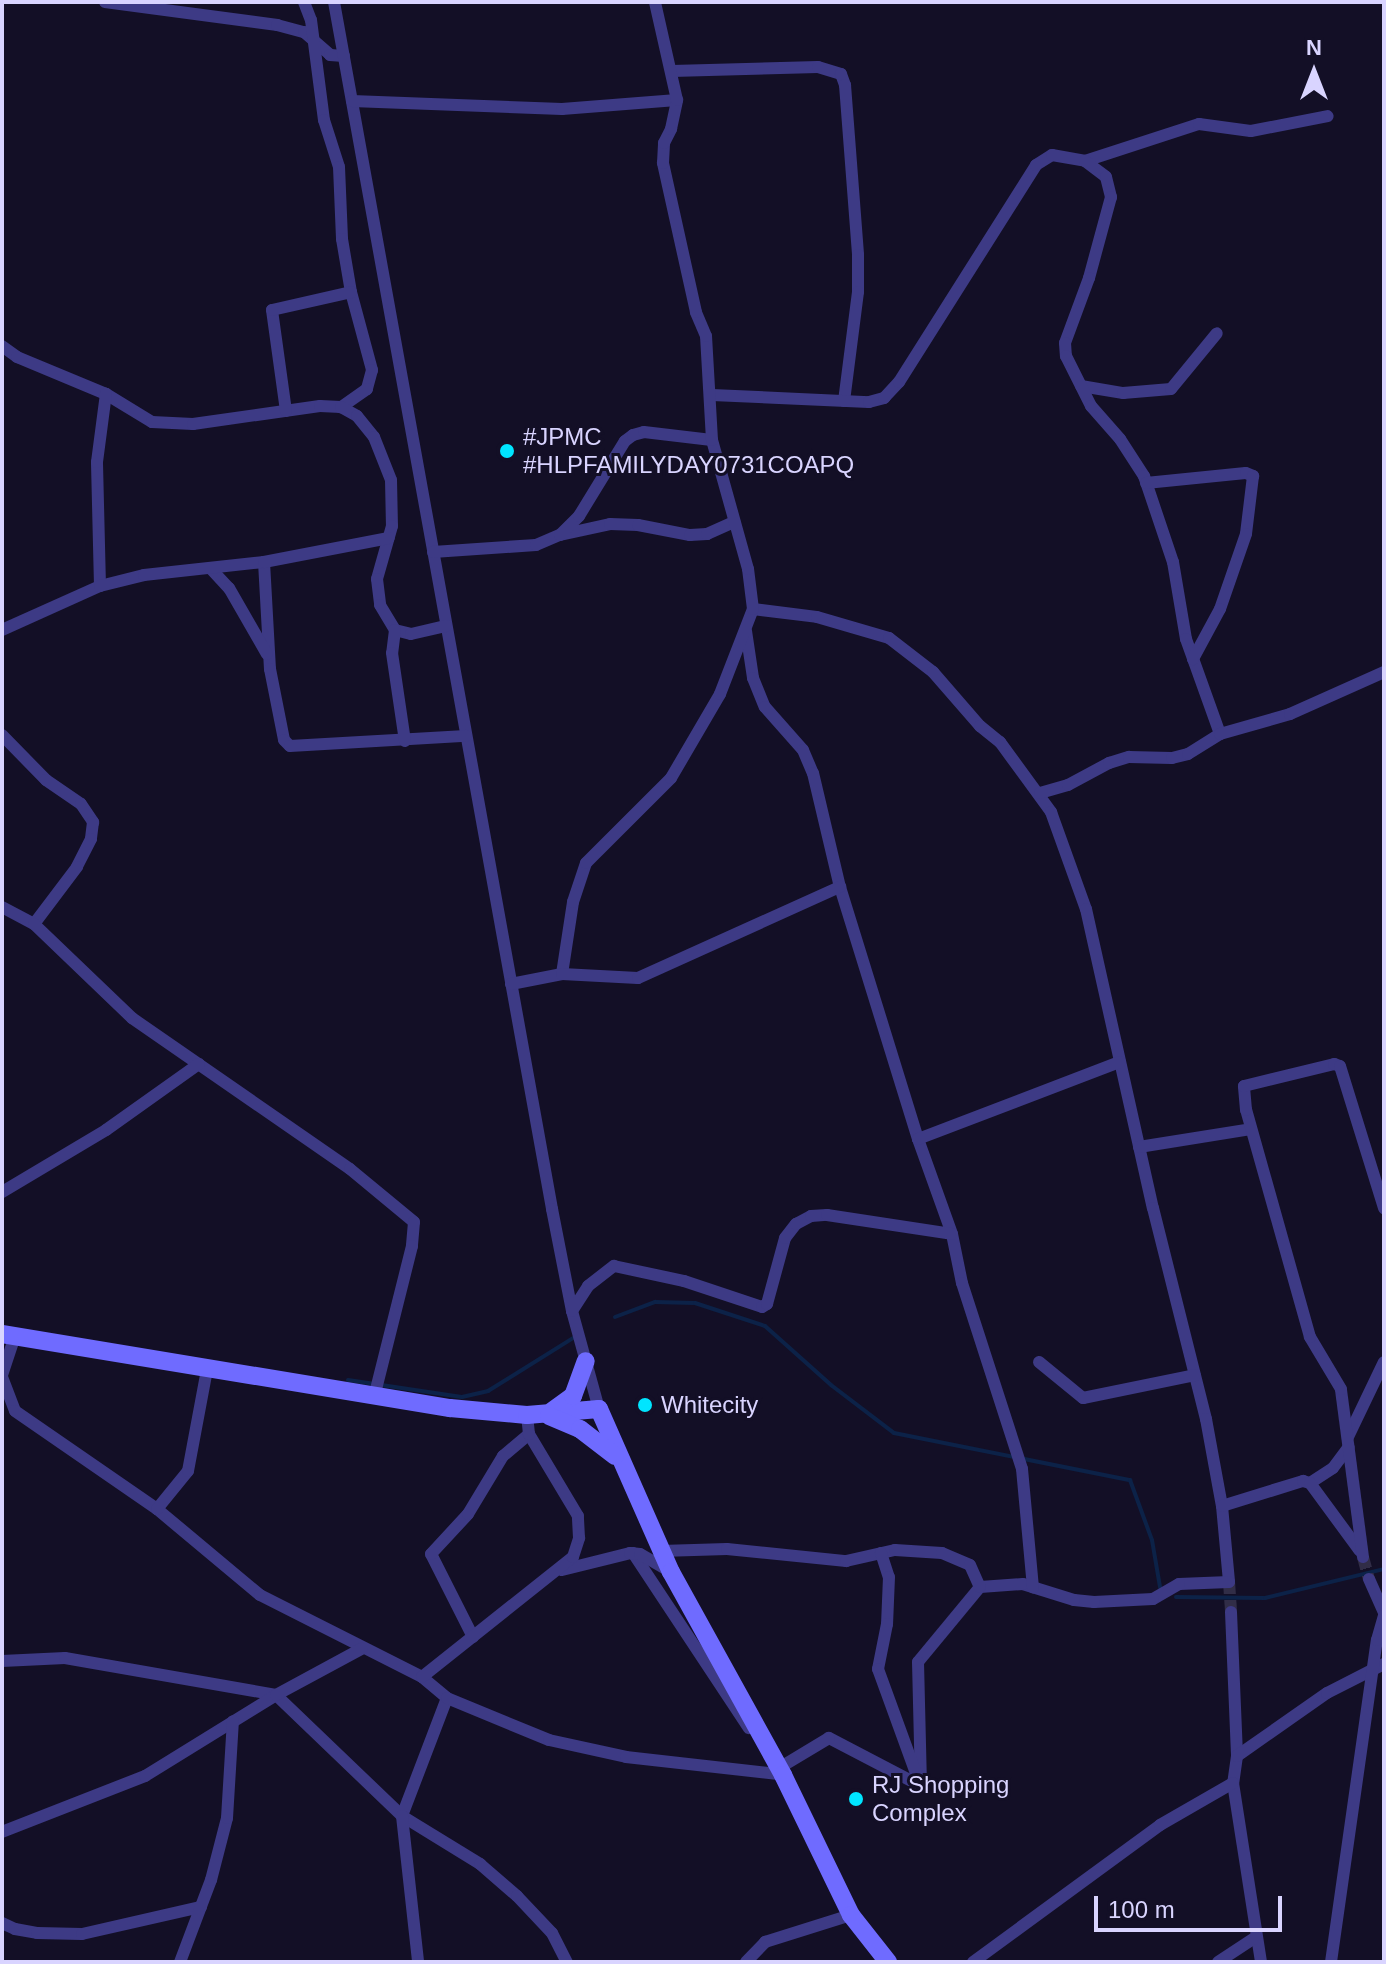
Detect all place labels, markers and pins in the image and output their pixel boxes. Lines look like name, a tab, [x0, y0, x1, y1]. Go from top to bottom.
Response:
place label: #JPMC #HLPFAMILYDAY0731COAPQ	[523, 423, 854, 479]
marker: #JPMC #HLPFAMILYDAY0731COAPQ	[498, 442, 516, 460]
place label: Whitecity	[661, 1391, 758, 1419]
marker: Whitecity	[636, 1396, 654, 1414]
place label: RJ Shopping Complex	[872, 1771, 1009, 1827]
marker: RJ Shopping Complex	[847, 1790, 865, 1808]

